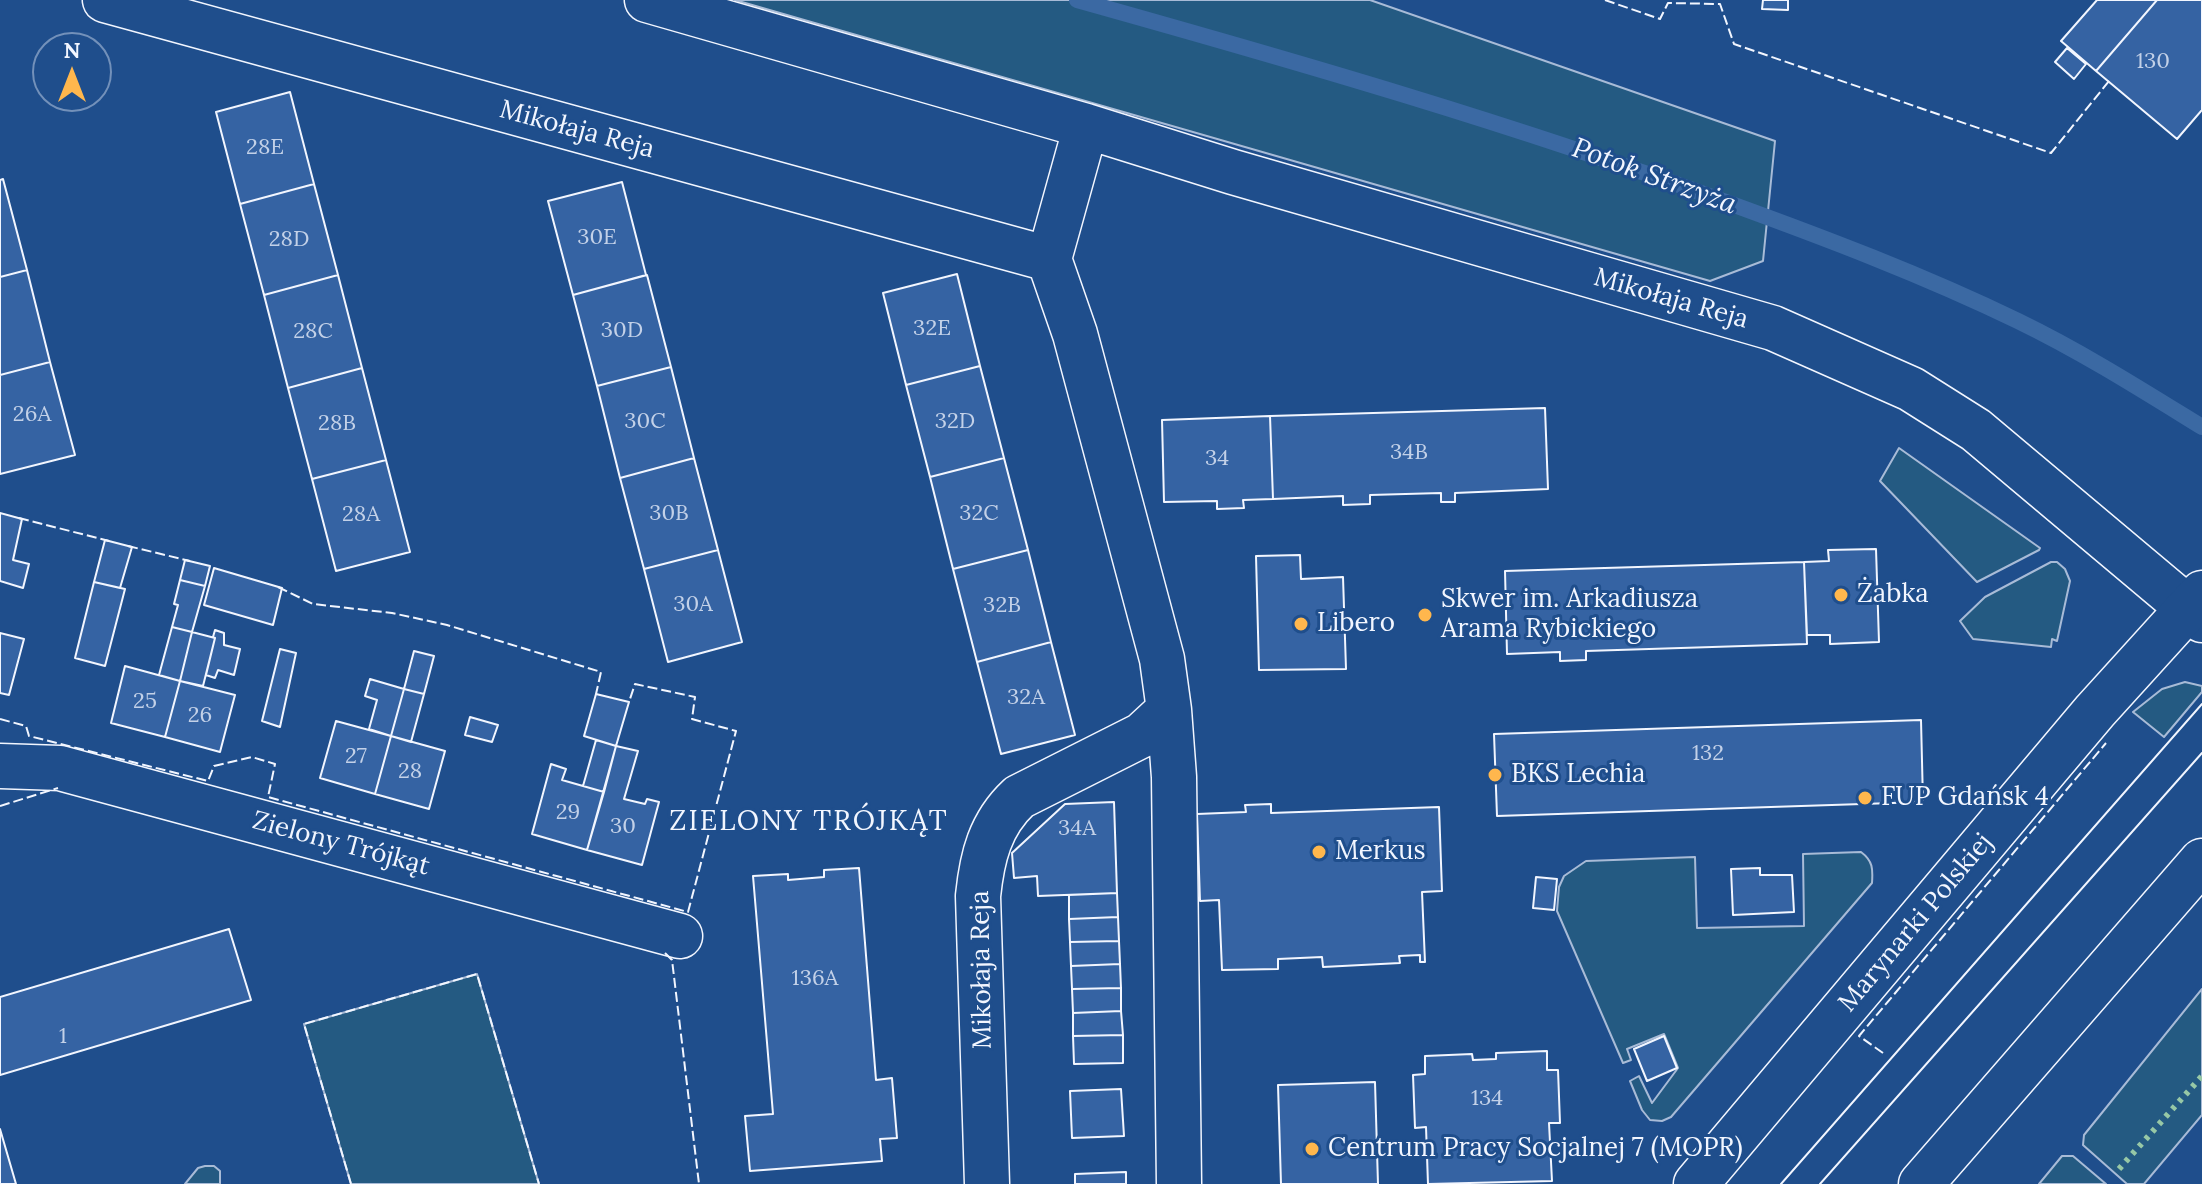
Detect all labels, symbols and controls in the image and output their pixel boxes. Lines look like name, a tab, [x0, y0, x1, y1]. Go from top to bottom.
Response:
north arrow	[32, 32, 112, 112]
text: N	[63, 36, 81, 64]
house number: 130	[2136, 49, 2170, 75]
street label: Mikołaja Reja	[496, 94, 658, 166]
water label: Potok Strzyża	[1567, 132, 1741, 222]
house number: 28E	[246, 135, 284, 161]
house number: 30E	[577, 225, 617, 251]
house number: 28D	[269, 227, 309, 253]
street label: Mikołaja Reja	[1590, 262, 1752, 336]
house number: 32E	[913, 316, 951, 342]
house number: 30D	[601, 318, 643, 344]
house number: 28C	[293, 319, 333, 345]
house number: 26A	[13, 402, 51, 428]
house number: 30C	[624, 409, 666, 435]
house number: 32D	[935, 409, 975, 435]
house number: 28B	[318, 411, 356, 437]
house number: 34B	[1390, 440, 1428, 466]
house number: 34	[1205, 446, 1229, 472]
house number: 30B	[649, 501, 689, 527]
house number: 32C	[959, 501, 999, 527]
house number: 28A	[342, 502, 380, 528]
place label: Żabka	[1857, 579, 1929, 611]
place label: Skwer im. Arkadiusza Arama Rybickiego	[1441, 584, 1698, 646]
marker: Żabka	[1832, 586, 1850, 604]
house number: 30A	[673, 592, 713, 618]
house number: 32B	[983, 593, 1021, 619]
marker: Skwer im. Arkadiusza Arama Rybickiego	[1416, 606, 1434, 624]
place label: Libero	[1317, 608, 1395, 640]
marker: Libero	[1292, 615, 1310, 633]
house number: 32A	[1007, 685, 1045, 711]
house number: 25	[133, 689, 157, 715]
house number: 26	[188, 703, 212, 729]
house number: 132	[1692, 741, 1724, 767]
house number: 27	[345, 744, 367, 770]
house number: 28	[398, 759, 422, 785]
place label: BKS Lechia	[1511, 759, 1645, 791]
marker: BKS Lechia	[1486, 766, 1504, 784]
place label: FUP Gdańsk 4	[1881, 782, 2049, 814]
marker: FUP Gdańsk 4	[1856, 789, 1874, 807]
house number: 29	[556, 800, 580, 826]
street label: Zielony Trójkąt	[249, 805, 433, 883]
district label: ZIELONY TRÓJKĄT	[669, 805, 949, 839]
house number: 30	[610, 814, 636, 840]
house number: 34A	[1058, 816, 1096, 842]
street label: Marynarki Polskiej	[1832, 828, 2000, 1018]
place label: Merkus	[1335, 836, 1425, 868]
marker: Merkus	[1310, 843, 1328, 861]
street label: Mikołaja Reja	[965, 890, 999, 1050]
house number: 136A	[792, 966, 838, 992]
house number: 1	[59, 1024, 67, 1050]
house number: 134	[1471, 1086, 1503, 1112]
place label: Centrum Pracy Socjalnej 7 (MOPR)	[1328, 1133, 1743, 1165]
marker: Centrum Pracy Socjalnej 7 (MOPR)	[1303, 1140, 1321, 1158]

